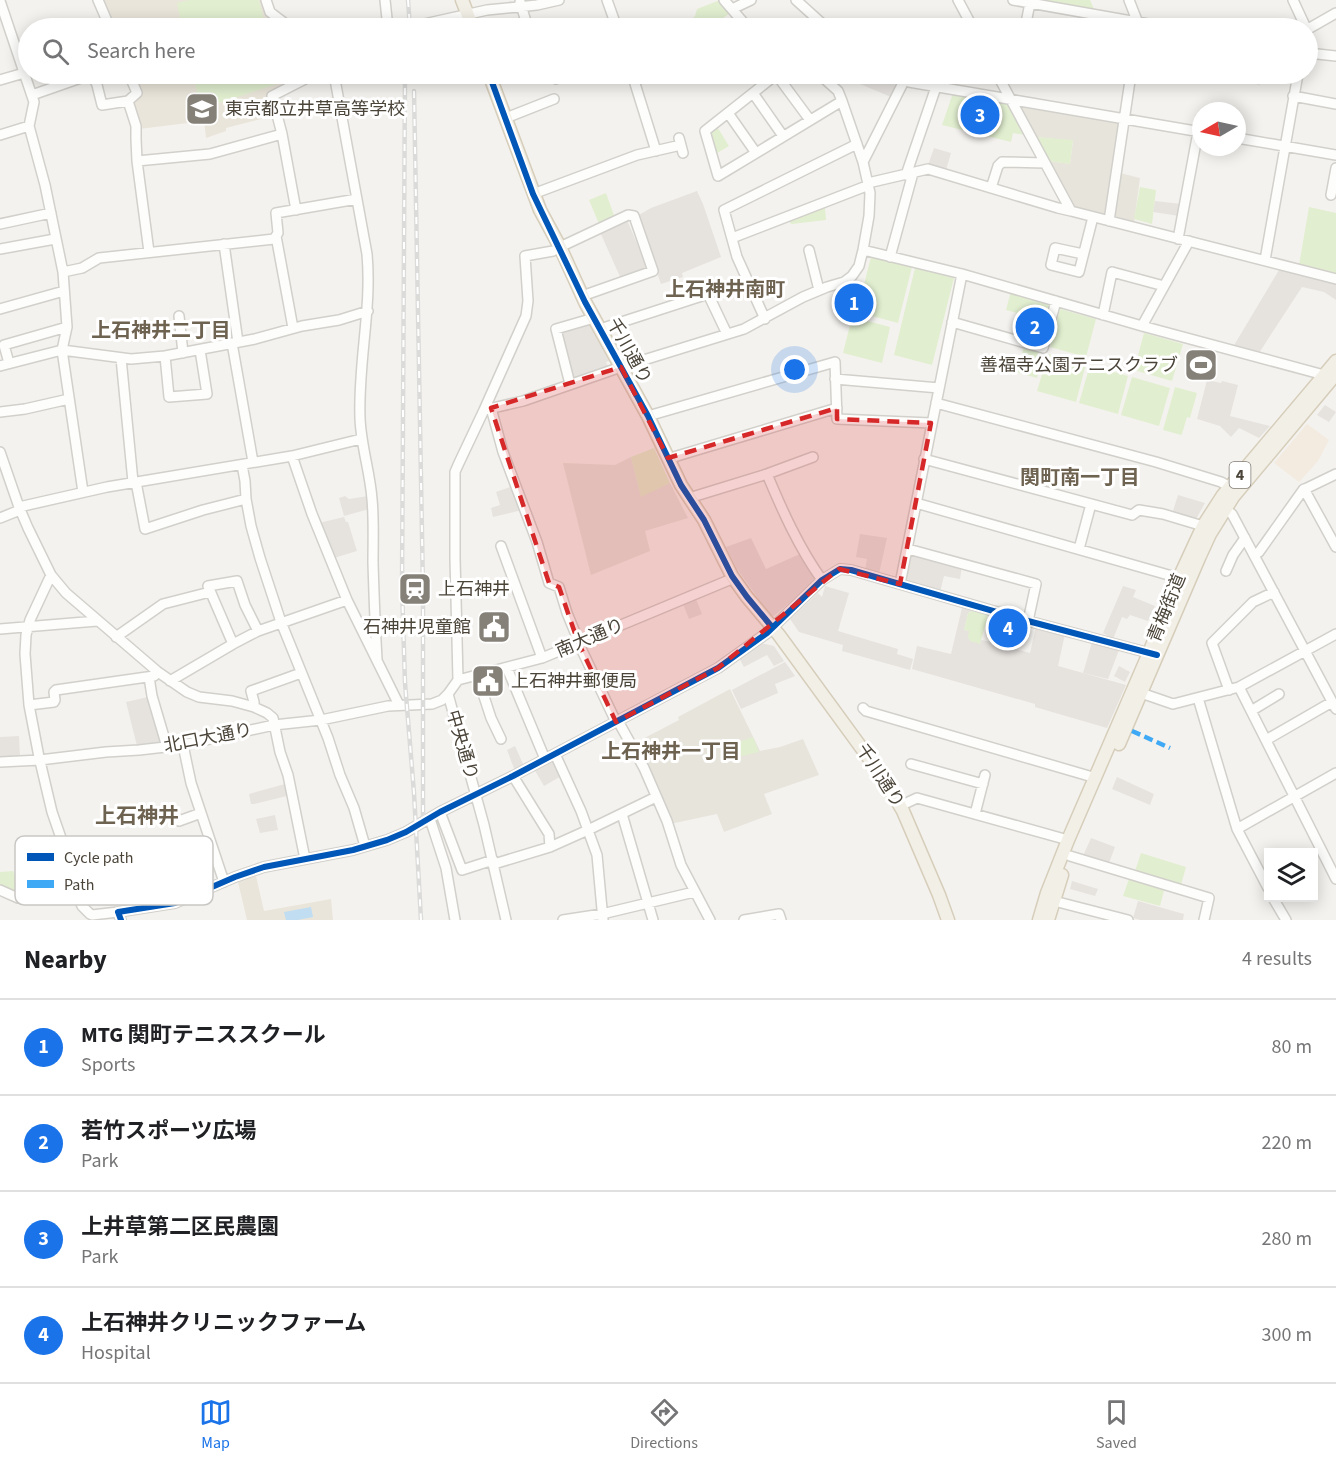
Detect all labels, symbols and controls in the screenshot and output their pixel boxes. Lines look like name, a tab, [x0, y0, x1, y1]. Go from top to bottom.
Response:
search box	[18, 18, 1318, 84]
icon: search	[39, 35, 72, 68]
text: Search here	[87, 35, 195, 67]
school or university icon: 東京都立井草高等学校	[184, 91, 220, 127]
pin: 3	[960, 92, 1000, 138]
place label: 東京都立井草高等学校	[225, 97, 405, 122]
north arrow	[1192, 102, 1246, 156]
district label: 上石神井南町	[665, 276, 785, 304]
pin: 1	[834, 280, 874, 326]
pin: 2	[1016, 304, 1054, 350]
street label: 千川通り	[601, 313, 657, 389]
district label: 上石神井二丁目	[91, 317, 231, 345]
sports icon: 善福寺公園テニスクラブ	[1183, 347, 1219, 383]
place label: 善福寺公園テニスクラブ	[980, 353, 1178, 378]
your location	[780, 355, 809, 384]
road number: 4	[1230, 462, 1250, 488]
district label: 関町南一丁目	[1020, 464, 1140, 492]
street label: 青梅街道	[1142, 570, 1192, 646]
station icon: 上石神井	[397, 571, 433, 607]
place label: 上石神井	[438, 577, 510, 602]
pin: 4	[988, 606, 1028, 650]
public building icon: 石神井児童館	[476, 609, 512, 645]
street label: 南大通り	[552, 612, 628, 664]
place label: 石神井児童館	[363, 615, 471, 640]
public building icon: 上石神井郵便局	[470, 663, 506, 699]
place label: 上石神井郵便局	[511, 669, 637, 694]
street label: 中央通り	[440, 707, 484, 783]
street label: 北口大通り	[161, 717, 255, 759]
district label: 上石神井一丁目	[601, 738, 741, 766]
street label: 千川通り	[850, 739, 910, 813]
district label: 上石神井	[95, 801, 179, 831]
legend	[15, 836, 213, 905]
text: Cycle path	[64, 847, 133, 869]
map controls	[1264, 848, 1318, 902]
button: layers	[1264, 848, 1318, 902]
text: Path	[64, 874, 94, 896]
text: Nearby	[24, 941, 107, 978]
text: 4 results	[1242, 945, 1312, 973]
text: MTG 関町テニススクール	[81, 1019, 326, 1051]
text: 1	[38, 1033, 49, 1061]
text: 80 m	[1272, 1033, 1312, 1061]
text: Sports	[81, 1051, 136, 1079]
text: 若竹スポーツ広場	[81, 1115, 257, 1147]
text: 2	[38, 1129, 49, 1157]
text: 220 m	[1262, 1129, 1312, 1157]
text: Park	[81, 1147, 118, 1175]
text: 上井草第二区民農園	[81, 1211, 279, 1243]
text: 3	[38, 1225, 49, 1253]
text: 280 m	[1262, 1225, 1312, 1253]
text: Park	[81, 1243, 118, 1271]
text: 上石神井クリニックファーム	[81, 1307, 366, 1339]
text: 4	[38, 1321, 49, 1349]
text: 300 m	[1262, 1321, 1312, 1349]
text: Hospital	[81, 1339, 151, 1367]
tab: Map	[199, 1396, 232, 1454]
tab: Directions	[630, 1396, 698, 1454]
tab: Saved	[1096, 1396, 1137, 1454]

